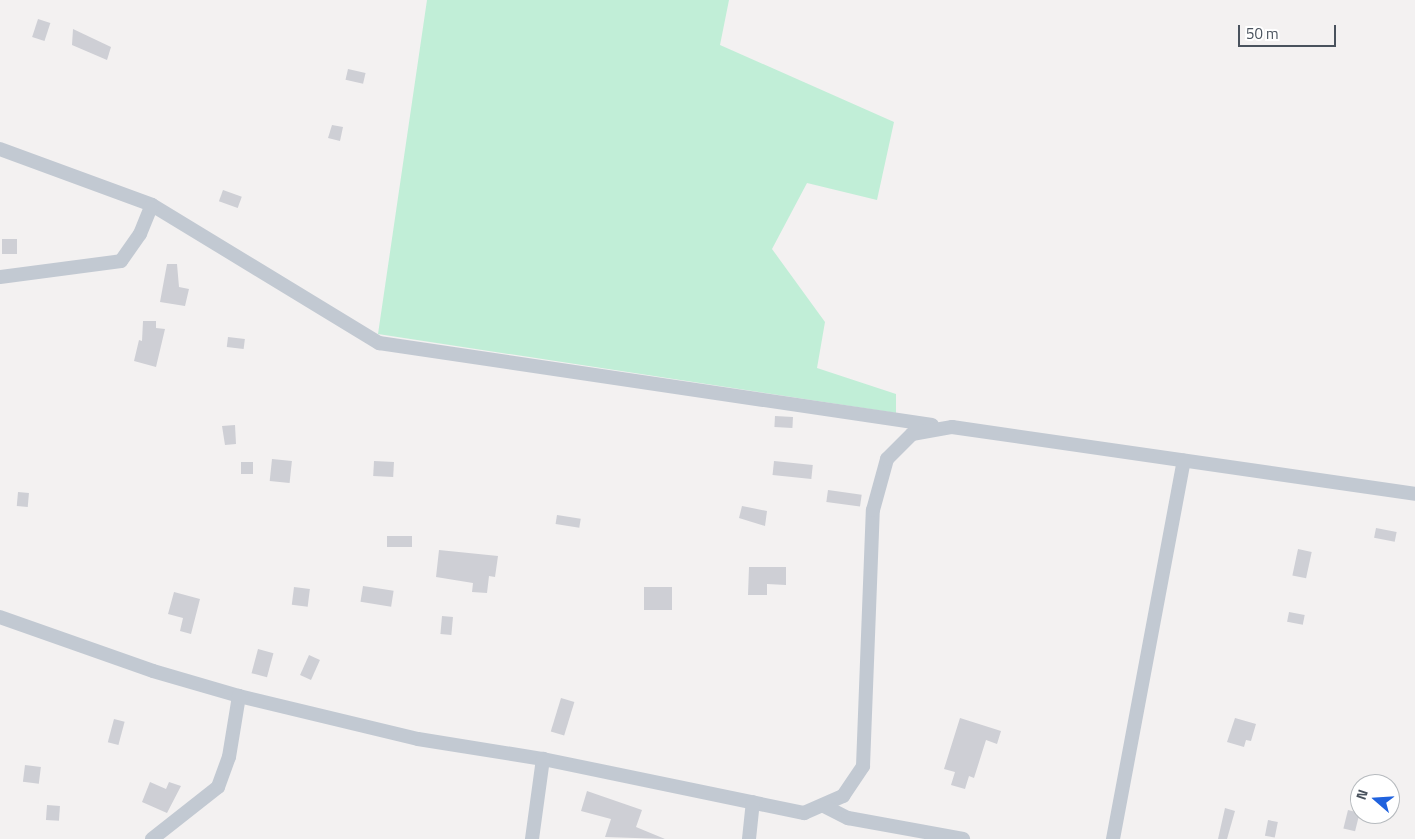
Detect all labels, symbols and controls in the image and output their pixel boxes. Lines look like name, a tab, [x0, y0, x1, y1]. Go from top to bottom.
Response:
scale bar	[1240, 15, 1338, 47]
text: 50 m	[1246, 22, 1279, 45]
north arrow	[1350, 774, 1400, 824]
text: N	[1350, 786, 1373, 802]

